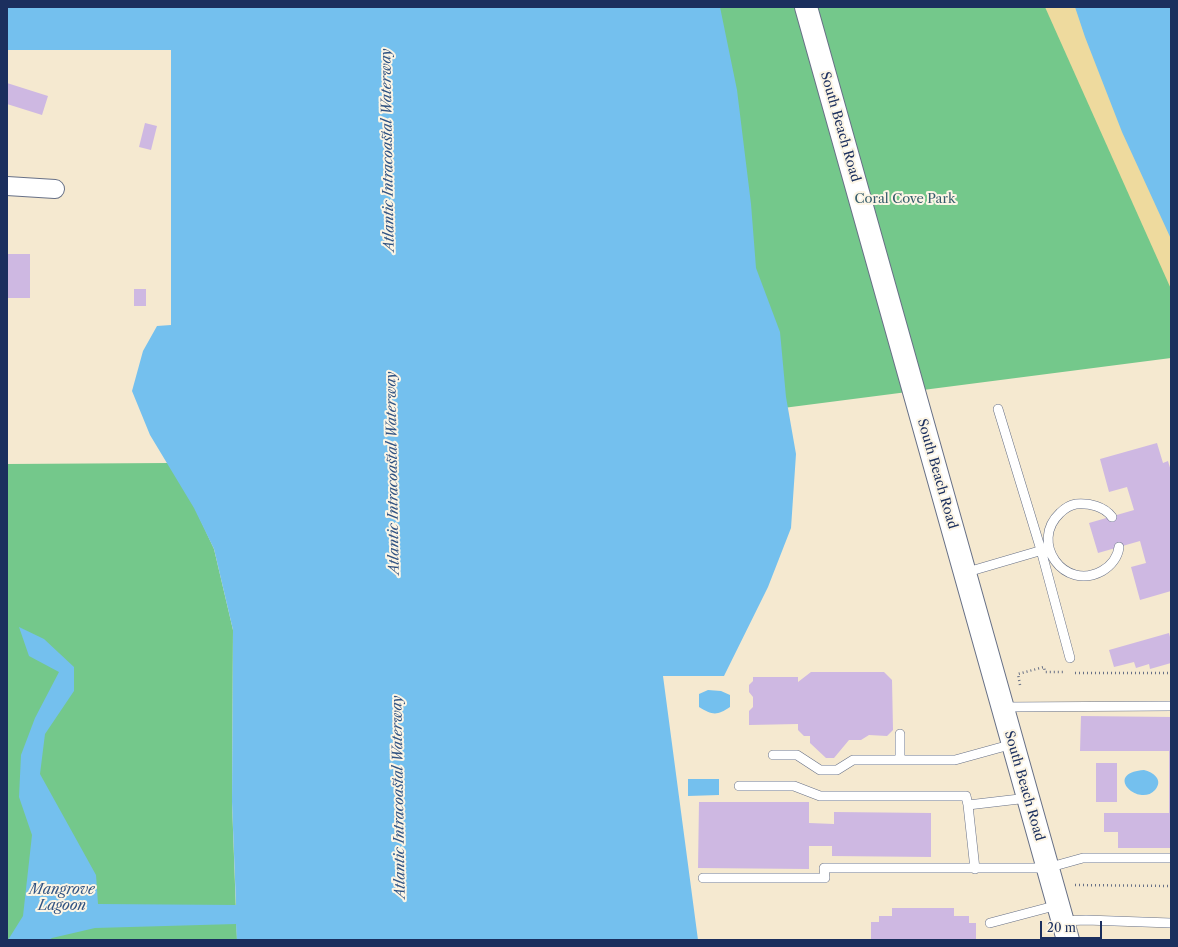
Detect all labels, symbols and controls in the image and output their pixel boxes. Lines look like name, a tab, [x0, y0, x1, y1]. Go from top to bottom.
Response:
water label: Atlantic Intracoastal Waterway	[378, 48, 398, 252]
street label: South Beach Road	[817, 70, 863, 184]
park label: Coral Cove Park	[855, 191, 955, 207]
water label: Atlantic Intracoastal Waterway	[383, 371, 403, 575]
street label: South Beach Road	[914, 417, 960, 531]
water label: Atlantic Intracoastal Waterway	[389, 695, 409, 899]
street label: South Beach Road	[1001, 729, 1047, 843]
water label: Mangrove Lagoon	[29, 882, 95, 914]
scale bar	[1042, 913, 1104, 939]
text: 20 m	[1047, 920, 1076, 935]

